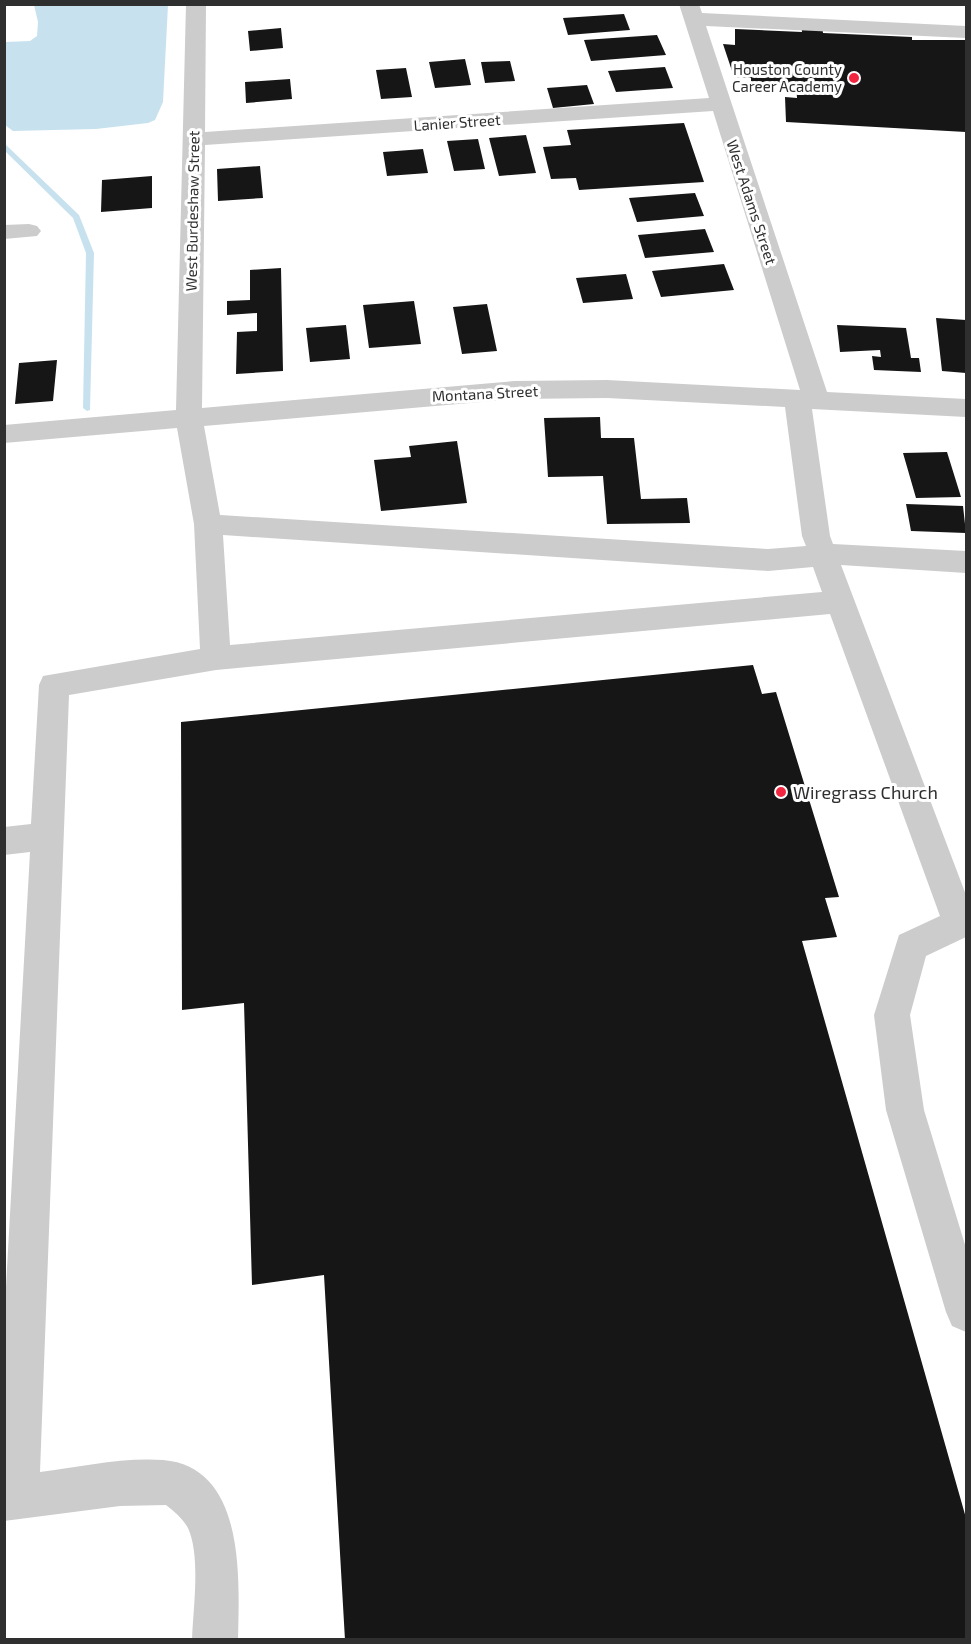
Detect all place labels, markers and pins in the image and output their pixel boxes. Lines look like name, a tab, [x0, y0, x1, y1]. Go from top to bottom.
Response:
place label: Houston County Career Academy	[732, 60, 842, 95]
marker: Houston County Career Academy	[847, 71, 861, 85]
place label: Wiregrass Church	[793, 781, 938, 803]
marker: Wiregrass Church	[774, 785, 788, 799]

